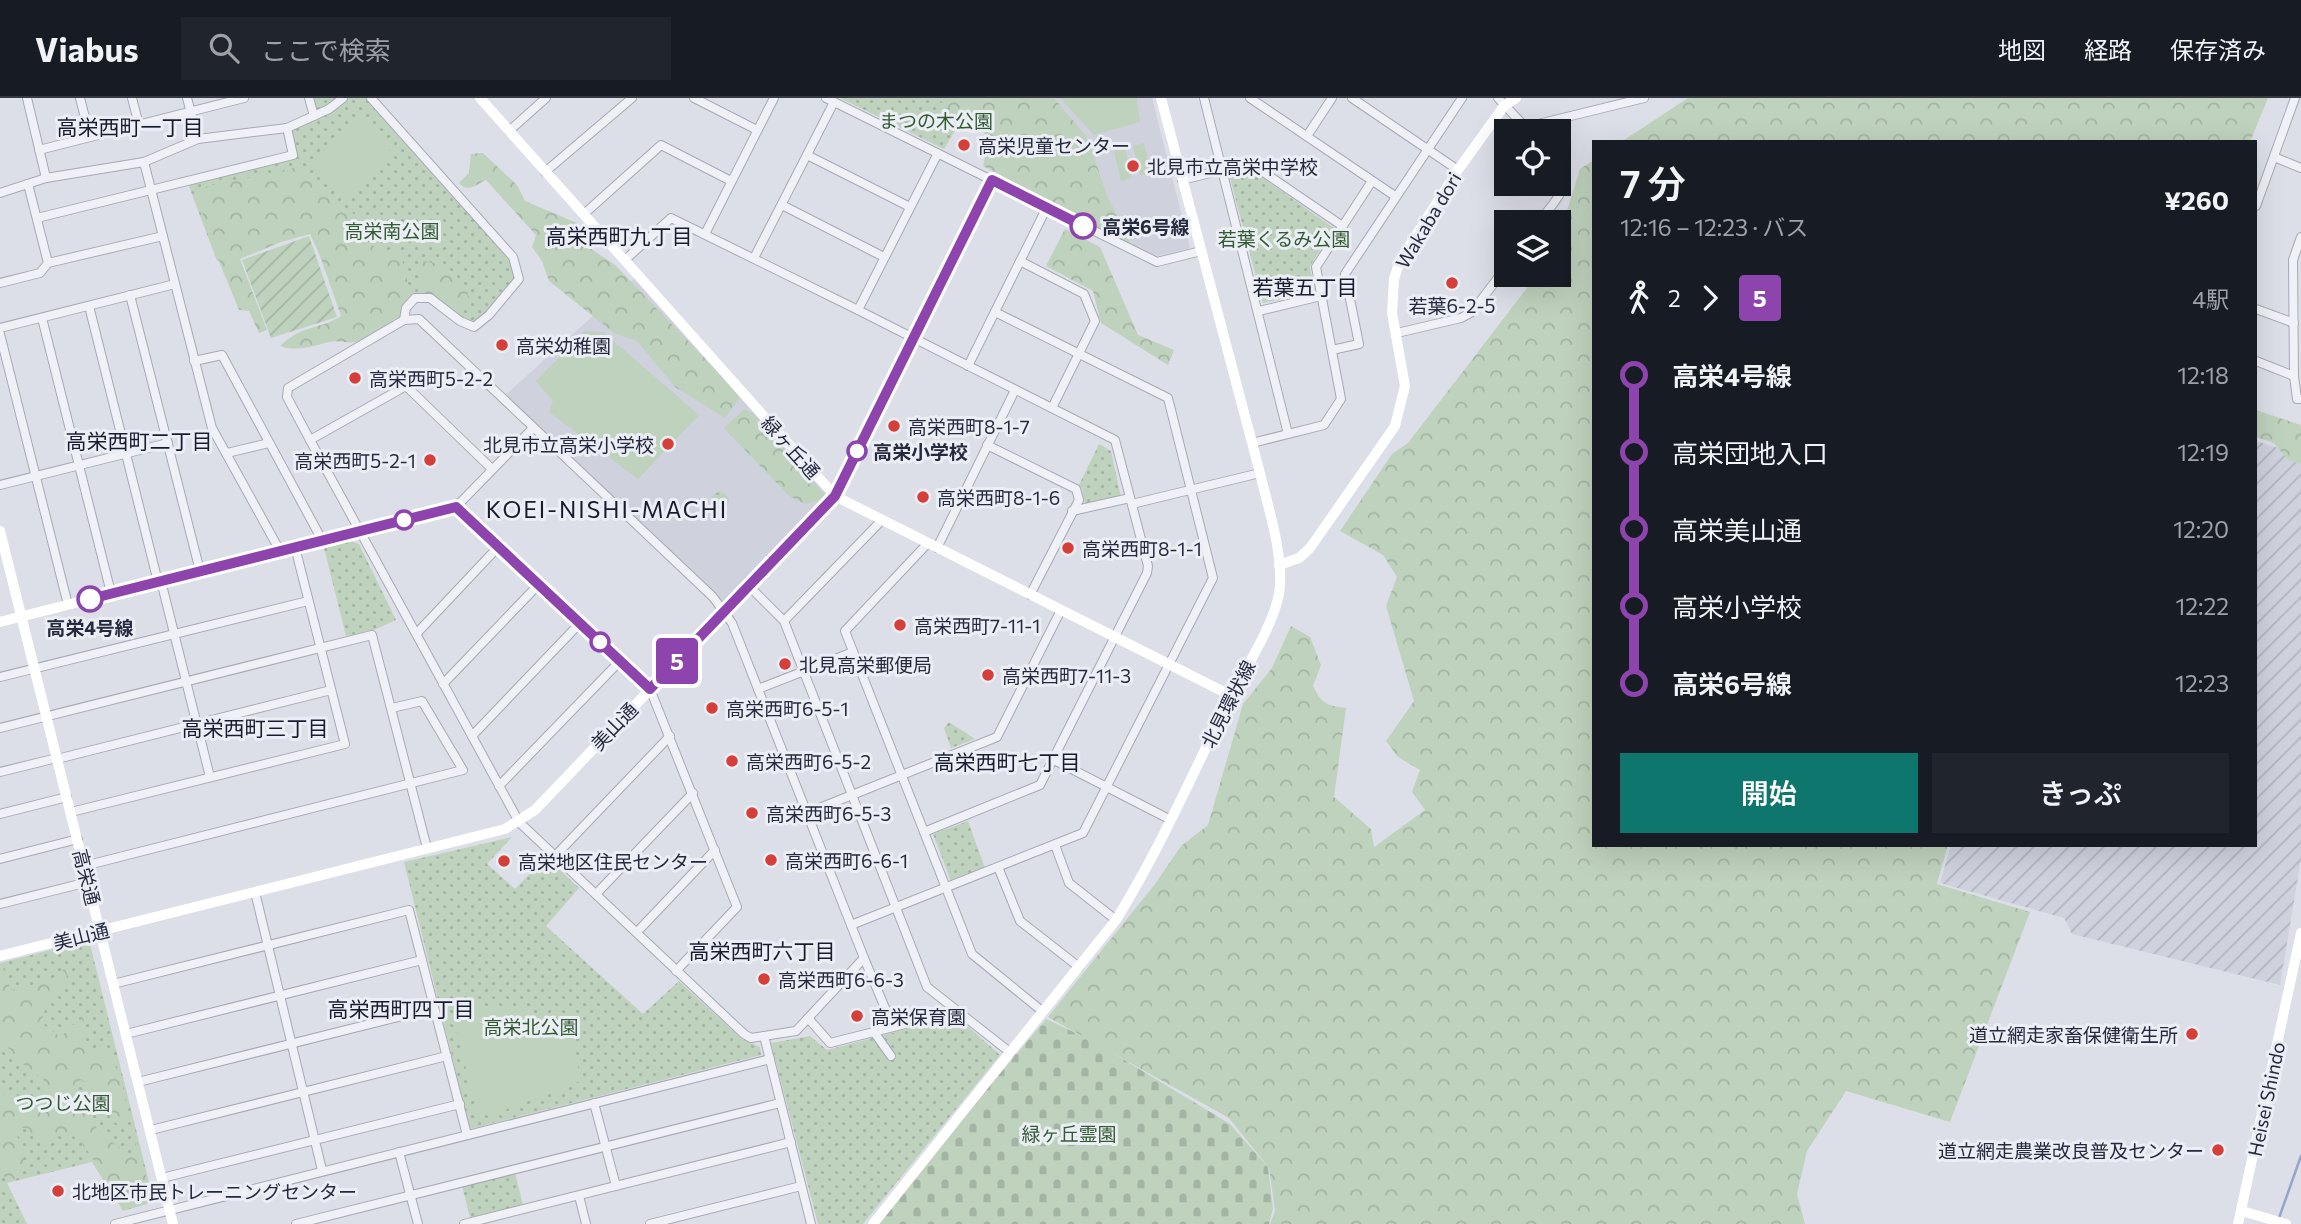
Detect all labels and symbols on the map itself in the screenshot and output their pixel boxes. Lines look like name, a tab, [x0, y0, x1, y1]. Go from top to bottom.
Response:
park label: まつの木公園	[879, 109, 993, 132]
district label: 高栄西町一丁目	[57, 114, 204, 139]
place label: 高栄児童センター	[978, 134, 1130, 157]
marker: 高栄児童センター	[956, 137, 972, 153]
place label: 北見市立高栄中学校	[1147, 155, 1318, 178]
marker: 北見市立高栄中学校	[1125, 158, 1141, 174]
street label: Wakaba dori	[1390, 168, 1466, 272]
marker: 高栄6号線	[1070, 213, 1096, 239]
place label: 高栄6号線	[1102, 215, 1190, 238]
park label: 高栄南公園	[344, 219, 440, 242]
district label: 高栄西町九丁目	[546, 223, 693, 248]
park label: 若葉くるみ公園	[1218, 227, 1350, 250]
district label: 若葉五丁目	[1253, 274, 1358, 299]
marker: 若葉6-2-5	[1444, 275, 1460, 291]
place label: 若葉6-2-5	[1408, 294, 1496, 317]
place label: 高栄幼稚園	[516, 334, 611, 357]
marker: 高栄幼稚園	[494, 337, 510, 353]
place label: 高栄西町5-2-2	[369, 367, 493, 390]
marker: 高栄西町5-2-2	[347, 370, 363, 386]
street label: 緑ヶ丘通	[757, 411, 825, 483]
place label: 高栄西町8-1-7	[908, 415, 1030, 438]
marker: 高栄西町8-1-7	[886, 418, 902, 434]
district label: 高栄西町二丁目	[66, 428, 213, 453]
place label: 北見市立高栄小学校	[483, 433, 654, 456]
marker: 北見市立高栄小学校	[660, 436, 676, 452]
place label: 高栄小学校	[873, 440, 968, 463]
marker: 高栄小学校	[847, 441, 867, 461]
place label: 高栄西町5-2-1	[294, 449, 416, 472]
marker: 高栄西町5-2-1	[422, 452, 438, 468]
place label: 高栄西町8-1-6	[937, 486, 1060, 509]
marker: 高栄西町8-1-6	[915, 489, 931, 505]
district label: KOEI-NISHI-MACHI	[486, 495, 728, 523]
unlabelled marker	[394, 510, 414, 530]
place label: 高栄西町8-1-1	[1082, 537, 1202, 560]
marker: 高栄西町8-1-1	[1060, 540, 1076, 556]
marker: 高栄4号線	[77, 586, 103, 612]
place label: 高栄西町7-11-1	[914, 614, 1040, 637]
place label: 高栄4号線	[46, 616, 134, 639]
marker: 高栄西町7-11-1	[892, 617, 908, 633]
unlabelled marker	[590, 632, 610, 652]
line badge: 5	[654, 638, 700, 684]
place label: 北見高栄郵便局	[799, 653, 932, 676]
marker: 北見高栄郵便局	[777, 656, 793, 672]
street label: 北見環状線	[1196, 656, 1260, 752]
place label: 高栄西町7-11-3	[1002, 664, 1131, 687]
marker: 高栄西町7-11-3	[980, 667, 996, 683]
place label: 高栄西町6-5-1	[726, 697, 849, 720]
street label: 美山通	[586, 698, 642, 754]
marker: 高栄西町6-5-1	[704, 700, 720, 716]
district label: 高栄西町三丁目	[182, 715, 329, 740]
district label: 高栄西町七丁目	[934, 749, 1081, 774]
place label: 高栄西町6-5-2	[746, 750, 871, 773]
marker: 高栄西町6-5-2	[724, 753, 740, 769]
place label: 高栄西町6-5-3	[766, 802, 891, 825]
marker: 高栄西町6-5-3	[744, 805, 760, 821]
street label: 高栄通	[69, 847, 105, 907]
place label: 高栄西町6-6-1	[785, 849, 908, 872]
place label: 高栄地区住民センター	[518, 850, 708, 873]
marker: 高栄西町6-6-1	[763, 852, 779, 868]
marker: 高栄地区住民センター	[496, 853, 512, 869]
street label: 美山通	[51, 918, 111, 954]
district label: 高栄西町六丁目	[689, 938, 836, 963]
place label: 高栄西町6-6-3	[778, 968, 904, 991]
marker: 高栄西町6-6-3	[756, 971, 772, 987]
district label: 高栄西町四丁目	[328, 996, 475, 1021]
place label: 高栄保育園	[871, 1005, 966, 1028]
marker: 高栄保育園	[849, 1008, 865, 1024]
park label: 高栄北公園	[483, 1015, 579, 1038]
place label: 道立網走家畜保健衛生所	[1969, 1023, 2178, 1046]
marker: 道立網走家畜保健衛生所	[2184, 1026, 2200, 1042]
street label: Heisei Shindo	[2243, 1040, 2289, 1158]
park label: つつじ公園	[15, 1091, 111, 1114]
park label: 緑ヶ丘霊園	[1021, 1122, 1117, 1145]
place label: 道立網走農業改良普及センター	[1938, 1139, 2204, 1162]
marker: 道立網走農業改良普及センター	[2210, 1142, 2226, 1158]
place label: 北地区市民トレーニングセンター	[72, 1180, 357, 1203]
marker: 北地区市民トレーニングセンター	[50, 1183, 66, 1199]

